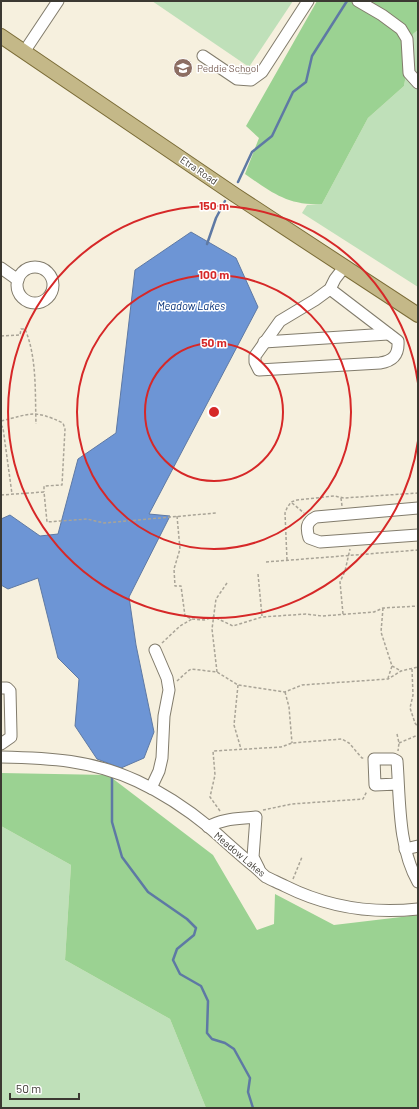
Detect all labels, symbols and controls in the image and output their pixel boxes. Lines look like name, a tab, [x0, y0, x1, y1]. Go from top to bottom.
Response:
school or university icon: Peddie School	[172, 57, 194, 79]
place label: Peddie School	[197, 62, 258, 74]
street label: Etra Road	[178, 153, 220, 187]
text: 150 m	[199, 198, 229, 212]
text: 100 m	[199, 267, 229, 281]
water label: Meadow Lakes	[157, 299, 225, 312]
text: 50 m	[201, 335, 227, 349]
centre of rings	[207, 405, 221, 419]
street label: Meadow Lakes	[212, 829, 268, 879]
scale bar	[10, 1075, 79, 1101]
text: 50 m	[16, 1081, 41, 1095]

